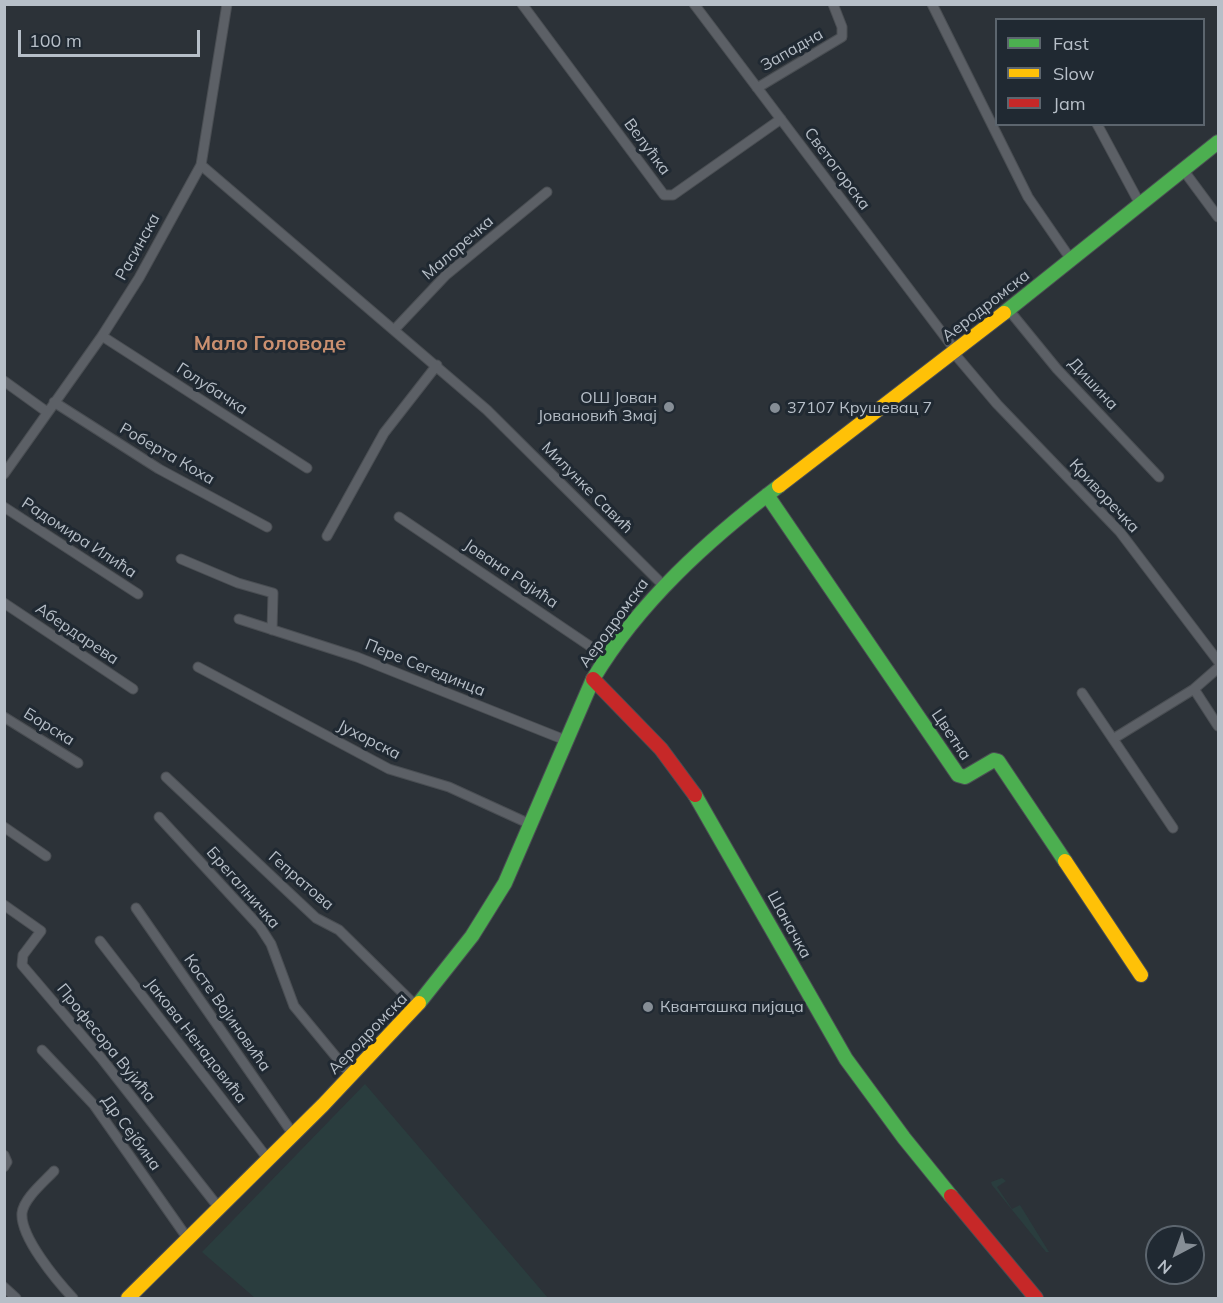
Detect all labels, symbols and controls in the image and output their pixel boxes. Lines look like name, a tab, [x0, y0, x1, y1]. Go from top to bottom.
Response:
scale bar	[21, 18, 202, 56]
legend	[995, 18, 1205, 126]
street label: Западна	[758, 25, 826, 75]
text: 100 m	[29, 29, 82, 52]
text: Fast	[1053, 32, 1089, 55]
text: Slow	[1053, 62, 1094, 85]
text: Jam	[1053, 92, 1086, 115]
street label: Велућка	[620, 115, 674, 179]
street label: Светогорска	[800, 124, 874, 214]
street label: Расинска	[112, 210, 164, 284]
street label: Малоречка	[418, 212, 498, 284]
street label: Аеродромска	[938, 266, 1034, 346]
district label: Мало Головоде	[194, 332, 346, 356]
street label: Дишина	[1064, 354, 1122, 414]
street label: Голубачка	[173, 359, 251, 419]
place label: ОШ Јован Јовановић Змај	[538, 388, 657, 426]
place label: 37107 Крушевац 7	[787, 398, 932, 418]
marker: ОШ Јован Јовановић Змај	[662, 400, 676, 414]
marker: 37107 Крушевац 7	[768, 401, 782, 415]
street label: Роберта Коха	[116, 419, 218, 489]
street label: Милунке Савић	[537, 438, 637, 538]
street label: Криворечка	[1065, 455, 1143, 537]
street label: Радомира Илића	[18, 494, 140, 582]
street label: Јована Рајића	[460, 535, 562, 613]
street label: Аеродромска	[575, 575, 653, 671]
street label: Абердарева	[32, 599, 122, 669]
street label: Пере Сегединца	[362, 635, 488, 701]
street label: Борска	[20, 704, 78, 750]
street label: Цветна	[927, 706, 975, 764]
street label: Јухорска	[334, 716, 404, 764]
street label: Брегалничка	[202, 843, 284, 933]
street label: Гепратова	[264, 847, 338, 915]
street label: Шаначка	[763, 888, 815, 962]
street label: Косте Војиновића	[179, 951, 275, 1075]
street label: Јакова Ненадовића	[141, 975, 251, 1107]
street label: Професора Вујића	[52, 980, 160, 1106]
street label: Аеродромска	[324, 989, 412, 1079]
place label: Кванташка пијаца	[660, 997, 804, 1017]
marker: Кванташка пијаца	[641, 1000, 655, 1014]
street label: Др Сејбина	[97, 1092, 165, 1174]
north arrow	[1145, 1225, 1205, 1285]
text: N	[1153, 1256, 1176, 1279]

